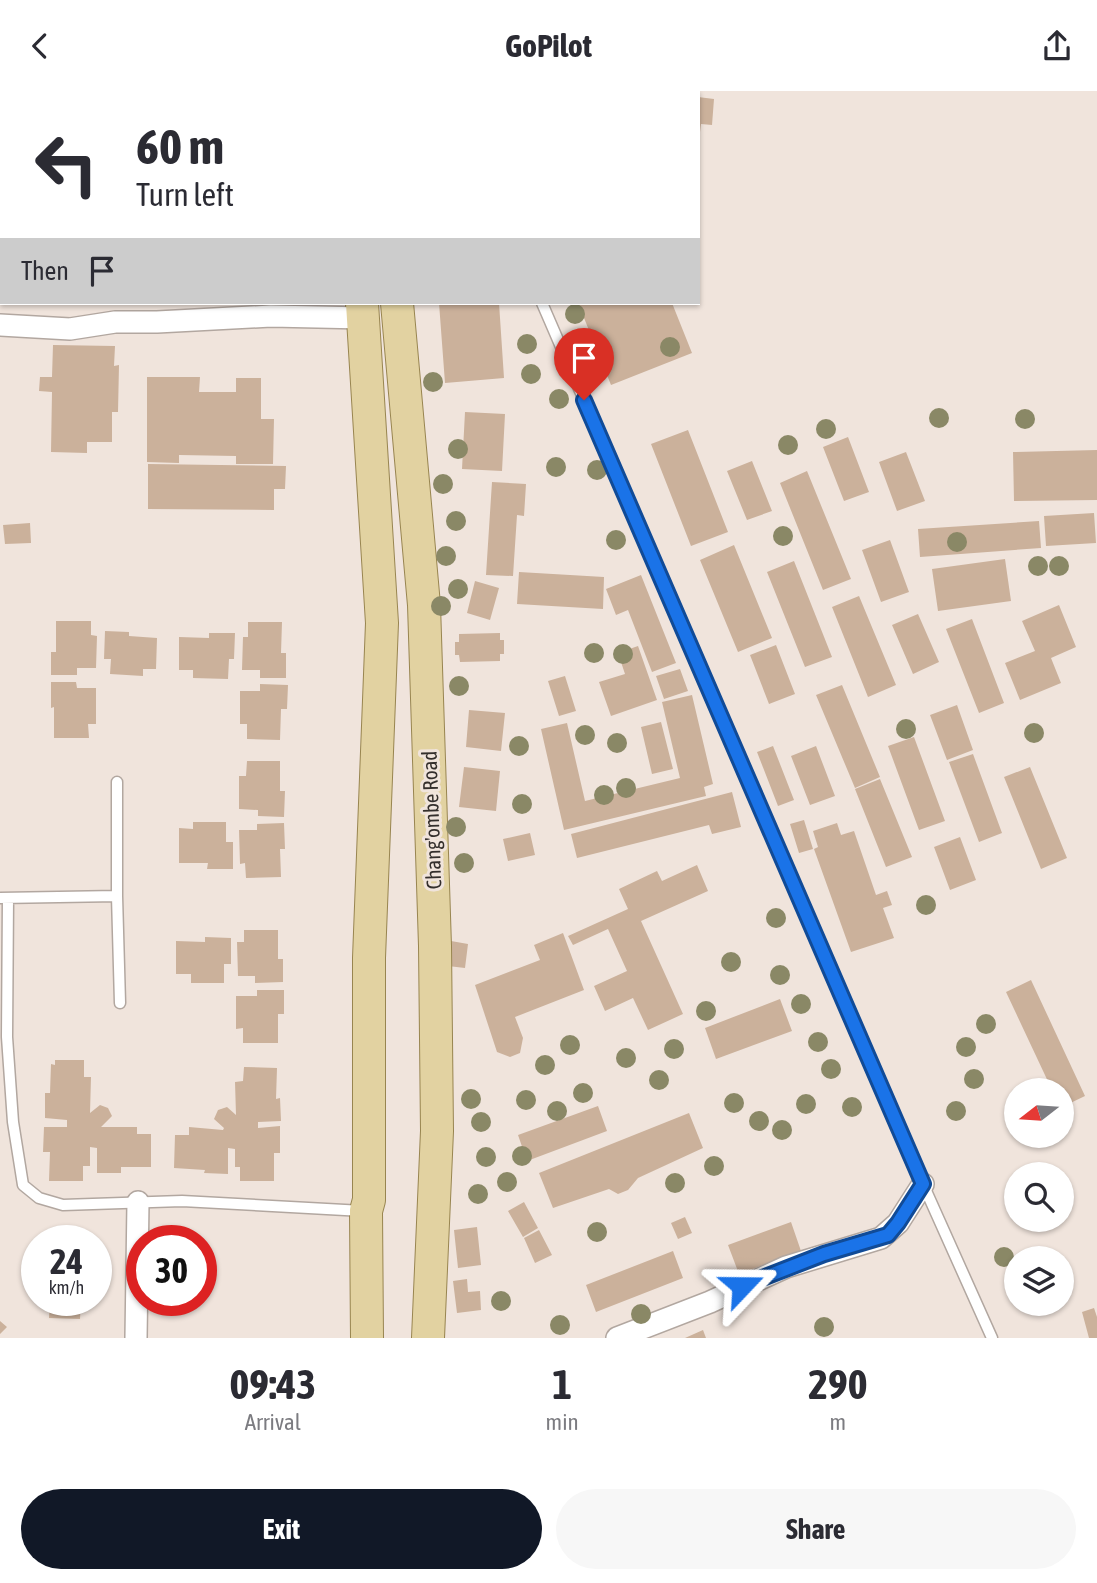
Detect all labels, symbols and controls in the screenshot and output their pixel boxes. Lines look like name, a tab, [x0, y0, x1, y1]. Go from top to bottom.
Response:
icon: back	[21, 27, 59, 65]
text: GoPilot	[505, 27, 592, 64]
icon: share	[1038, 27, 1076, 65]
text: 60 m	[136, 118, 224, 174]
icon: left	[21, 119, 112, 210]
text: Turn left	[136, 176, 234, 213]
icon: arrive	[83, 252, 121, 290]
text: Then	[21, 256, 69, 286]
pin	[554, 328, 614, 400]
icon: arrive	[565, 339, 603, 377]
street label: Chang'ombe Road	[417, 750, 445, 890]
north arrow	[1004, 1078, 1074, 1148]
map controls	[1004, 1078, 1074, 1316]
button: search	[1004, 1162, 1074, 1232]
speed limit sign: 30	[126, 1225, 217, 1316]
text: 24	[50, 1241, 83, 1281]
button: layers	[1004, 1246, 1074, 1316]
position arrow	[705, 1249, 779, 1323]
text: km/h	[49, 1277, 84, 1298]
text: 09:43	[230, 1360, 316, 1408]
text: 1	[552, 1360, 572, 1408]
text: 290	[808, 1360, 867, 1408]
text: Arrival	[245, 1409, 301, 1435]
text: min	[546, 1409, 579, 1435]
text: m	[830, 1409, 846, 1435]
button: Exit	[21, 1489, 542, 1569]
button: Share	[556, 1489, 1076, 1569]

